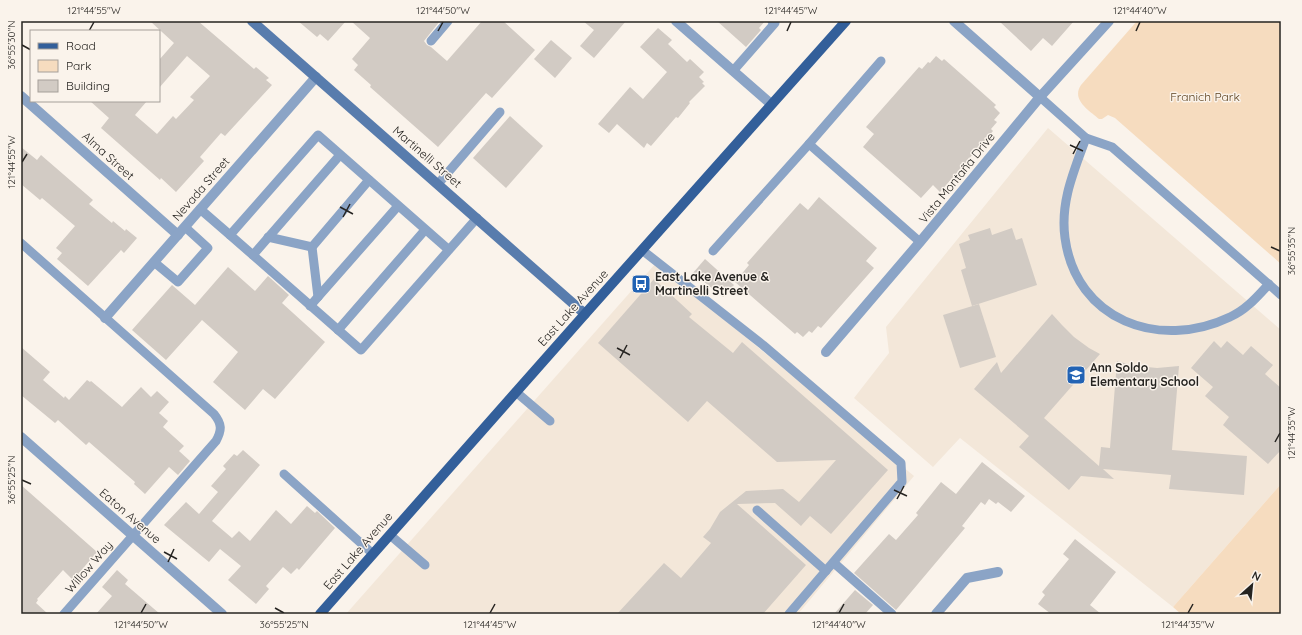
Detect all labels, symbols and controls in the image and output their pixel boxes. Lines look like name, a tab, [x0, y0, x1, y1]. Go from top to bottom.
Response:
text: 121°44'55"W	[67, 4, 121, 17]
text: 121°44'50"W	[416, 4, 470, 17]
text: 121°44'45"W	[764, 4, 818, 17]
text: 121°44'40"W	[1113, 4, 1167, 17]
text: 36°55'30"N	[5, 20, 18, 70]
legend	[30, 30, 160, 102]
text: Road	[66, 38, 96, 53]
text: Park	[66, 58, 91, 73]
text: Building	[66, 78, 110, 93]
park label: Franich Park	[1170, 89, 1240, 104]
street label: Martinelli Street	[390, 123, 465, 191]
street label: Alma Street	[79, 128, 137, 183]
street label: Vista Montaña Drive	[915, 129, 998, 226]
text: 121°44'55"W	[5, 135, 18, 189]
street label: Nevada Street	[169, 154, 232, 224]
text: 36°55'35"N	[1285, 227, 1298, 275]
street label: East Lake Avenue	[534, 266, 611, 349]
place label: East Lake Avenue & Martinelli Street	[655, 269, 769, 298]
bus stop icon: East Lake Avenue & Martinelli Street	[630, 273, 652, 295]
place label: Ann Soldo Elementary School	[1090, 360, 1199, 389]
school or university icon: Ann Soldo Elementary School	[1065, 364, 1087, 386]
text: 121°44'35"W	[1285, 406, 1298, 459]
text: 36°55'25"N	[5, 456, 18, 504]
street label: Eaton Avenue	[96, 485, 164, 547]
street label: East Lake Avenue	[320, 509, 396, 593]
street label: Willow Way	[62, 537, 116, 596]
north arrow	[1232, 565, 1272, 605]
text: N	[1250, 568, 1263, 584]
text: 121°44'50"W	[114, 618, 168, 631]
text: 36°55'25"N	[260, 618, 308, 631]
text: 121°44'45"W	[463, 618, 517, 631]
text: 121°44'40"W	[812, 618, 866, 631]
text: 121°44'35"W	[1162, 618, 1215, 631]

